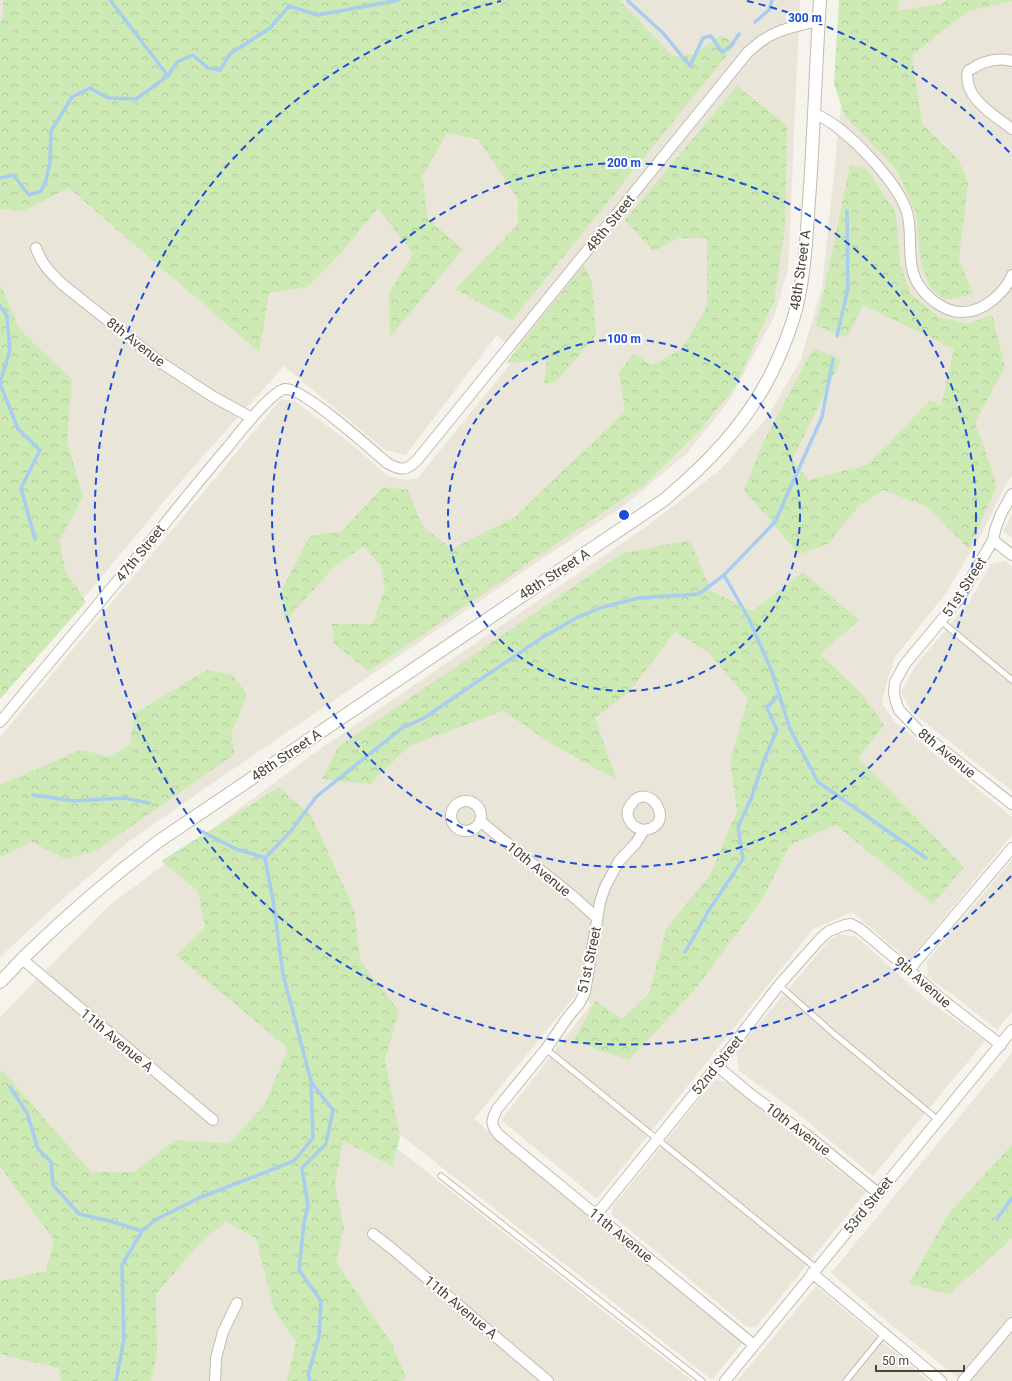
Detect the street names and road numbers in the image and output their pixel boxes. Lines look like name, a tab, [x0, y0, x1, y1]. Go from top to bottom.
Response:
street label: 48th Street	[582, 191, 638, 255]
street label: 48th Street A	[786, 229, 814, 311]
street label: 8th Avenue	[104, 314, 168, 370]
street label: 47th Street	[112, 521, 168, 585]
street label: 48th Street A	[516, 545, 592, 603]
street label: 51st Street	[939, 554, 989, 620]
street label: 8th Avenue	[915, 725, 979, 781]
street label: 48th Street A	[248, 726, 324, 784]
street label: 10th Avenue	[504, 838, 574, 900]
street label: 51st Street	[574, 925, 604, 995]
street label: 9th Avenue	[892, 953, 954, 1011]
street label: 11th Avenue A	[77, 1005, 157, 1075]
street label: 52nd Street	[688, 1032, 746, 1098]
street label: 10th Avenue	[762, 1099, 834, 1159]
street label: 53rd Street	[840, 1173, 896, 1237]
street label: 11th Avenue	[586, 1204, 656, 1266]
street label: 11th Avenue A	[421, 1272, 501, 1342]

